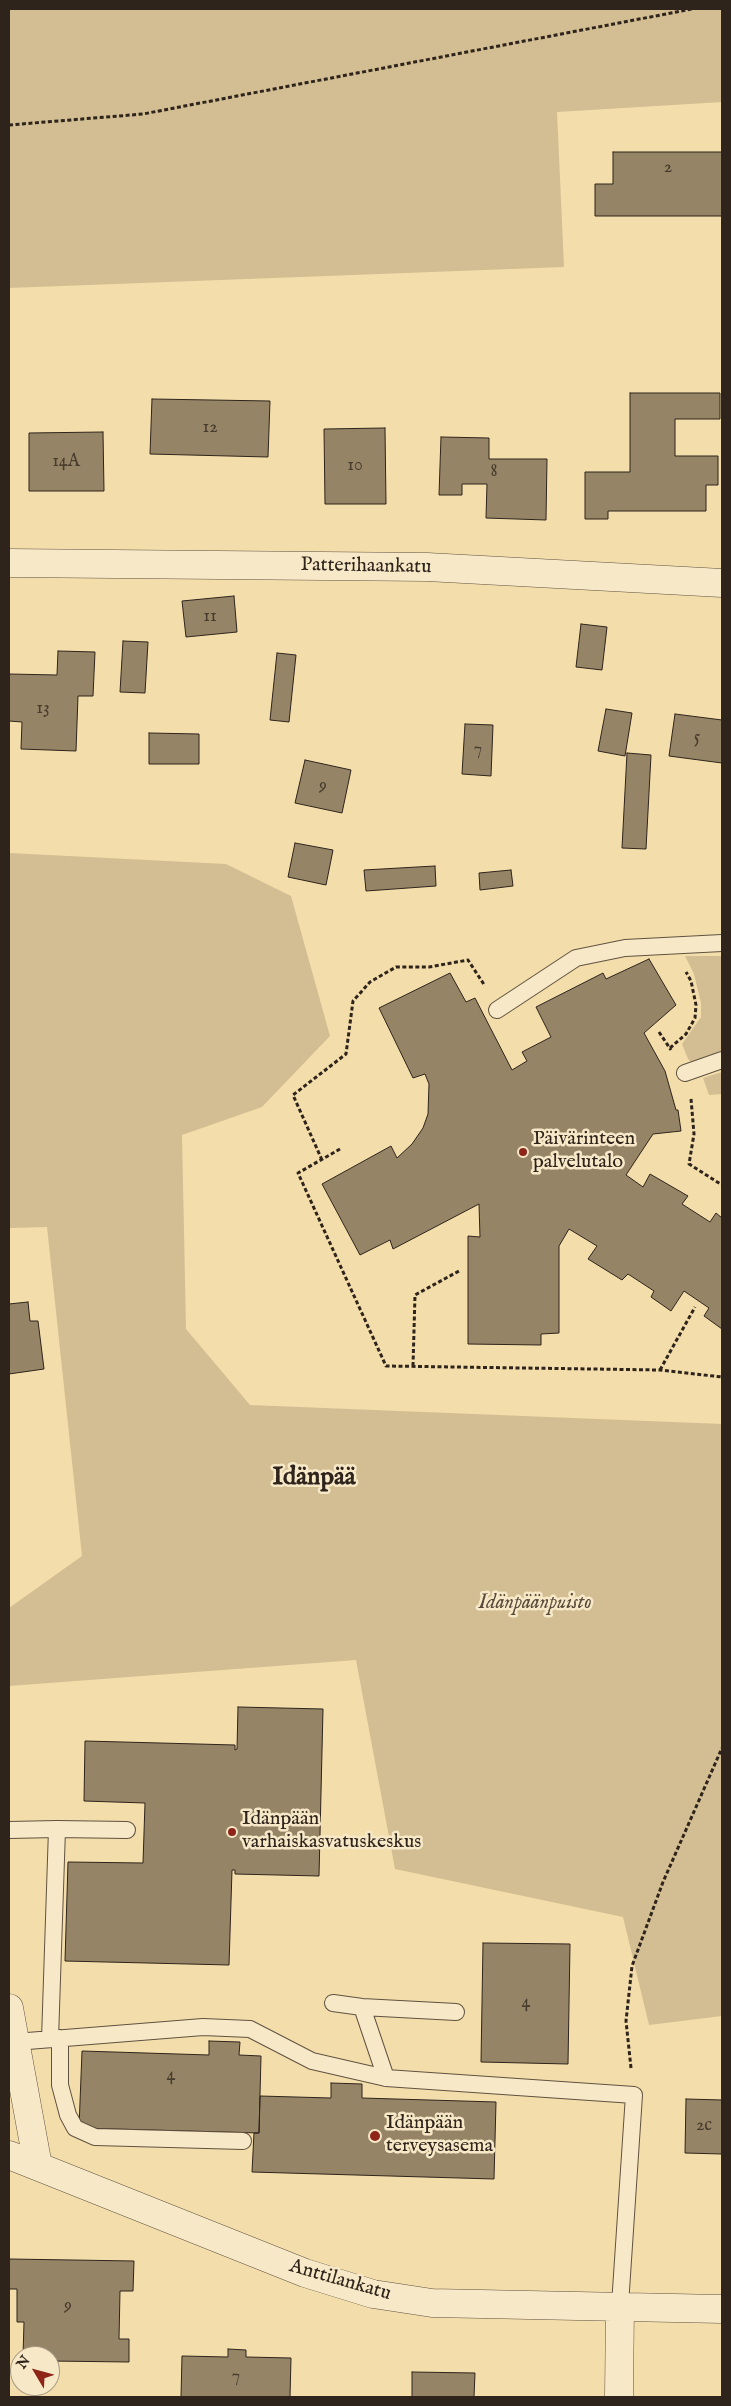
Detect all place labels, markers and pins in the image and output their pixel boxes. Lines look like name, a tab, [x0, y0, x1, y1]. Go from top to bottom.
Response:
place label: Päivärinteen palvelutalo	[533, 1128, 635, 1175]
marker: Päivärinteen palvelutalo	[517, 1146, 529, 1158]
place label: Idänpään varhaiskasvatuskeskus	[242, 1808, 421, 1855]
marker: Idänpään varhaiskasvatuskeskus	[226, 1826, 238, 1838]
place label: Idänpään terveysasema	[386, 2112, 493, 2159]
marker: Idänpään terveysasema	[368, 2129, 382, 2143]

